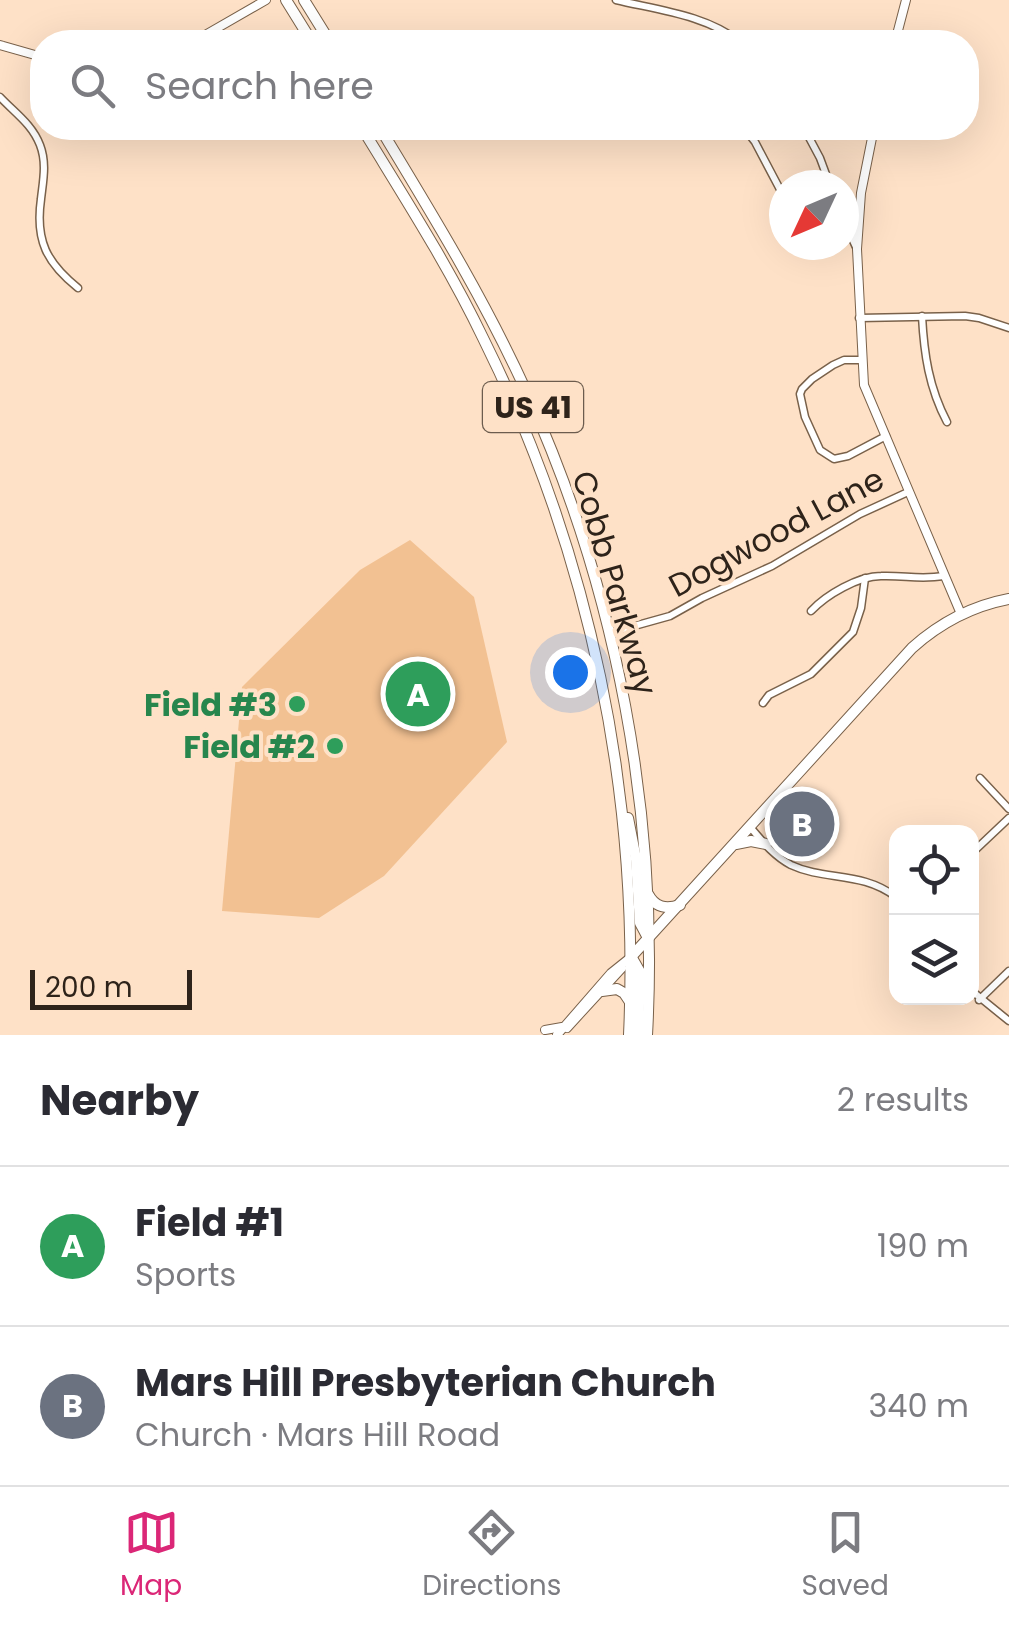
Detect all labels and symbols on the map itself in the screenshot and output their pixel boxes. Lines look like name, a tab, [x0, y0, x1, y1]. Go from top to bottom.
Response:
north arrow	[769, 170, 859, 260]
road number: US 41	[483, 382, 583, 432]
street label: Dogwood Lane	[660, 456, 892, 608]
street label: Cobb Parkway	[561, 466, 669, 700]
your location	[545, 647, 596, 698]
pin: A	[386, 656, 450, 732]
place label: Field #3	[144, 682, 277, 727]
marker: Field #3	[286, 693, 308, 715]
place label: Field #2	[183, 724, 315, 769]
marker: Field #2	[324, 735, 346, 757]
pin: B	[770, 786, 834, 862]
scale bar	[30, 965, 192, 1010]

